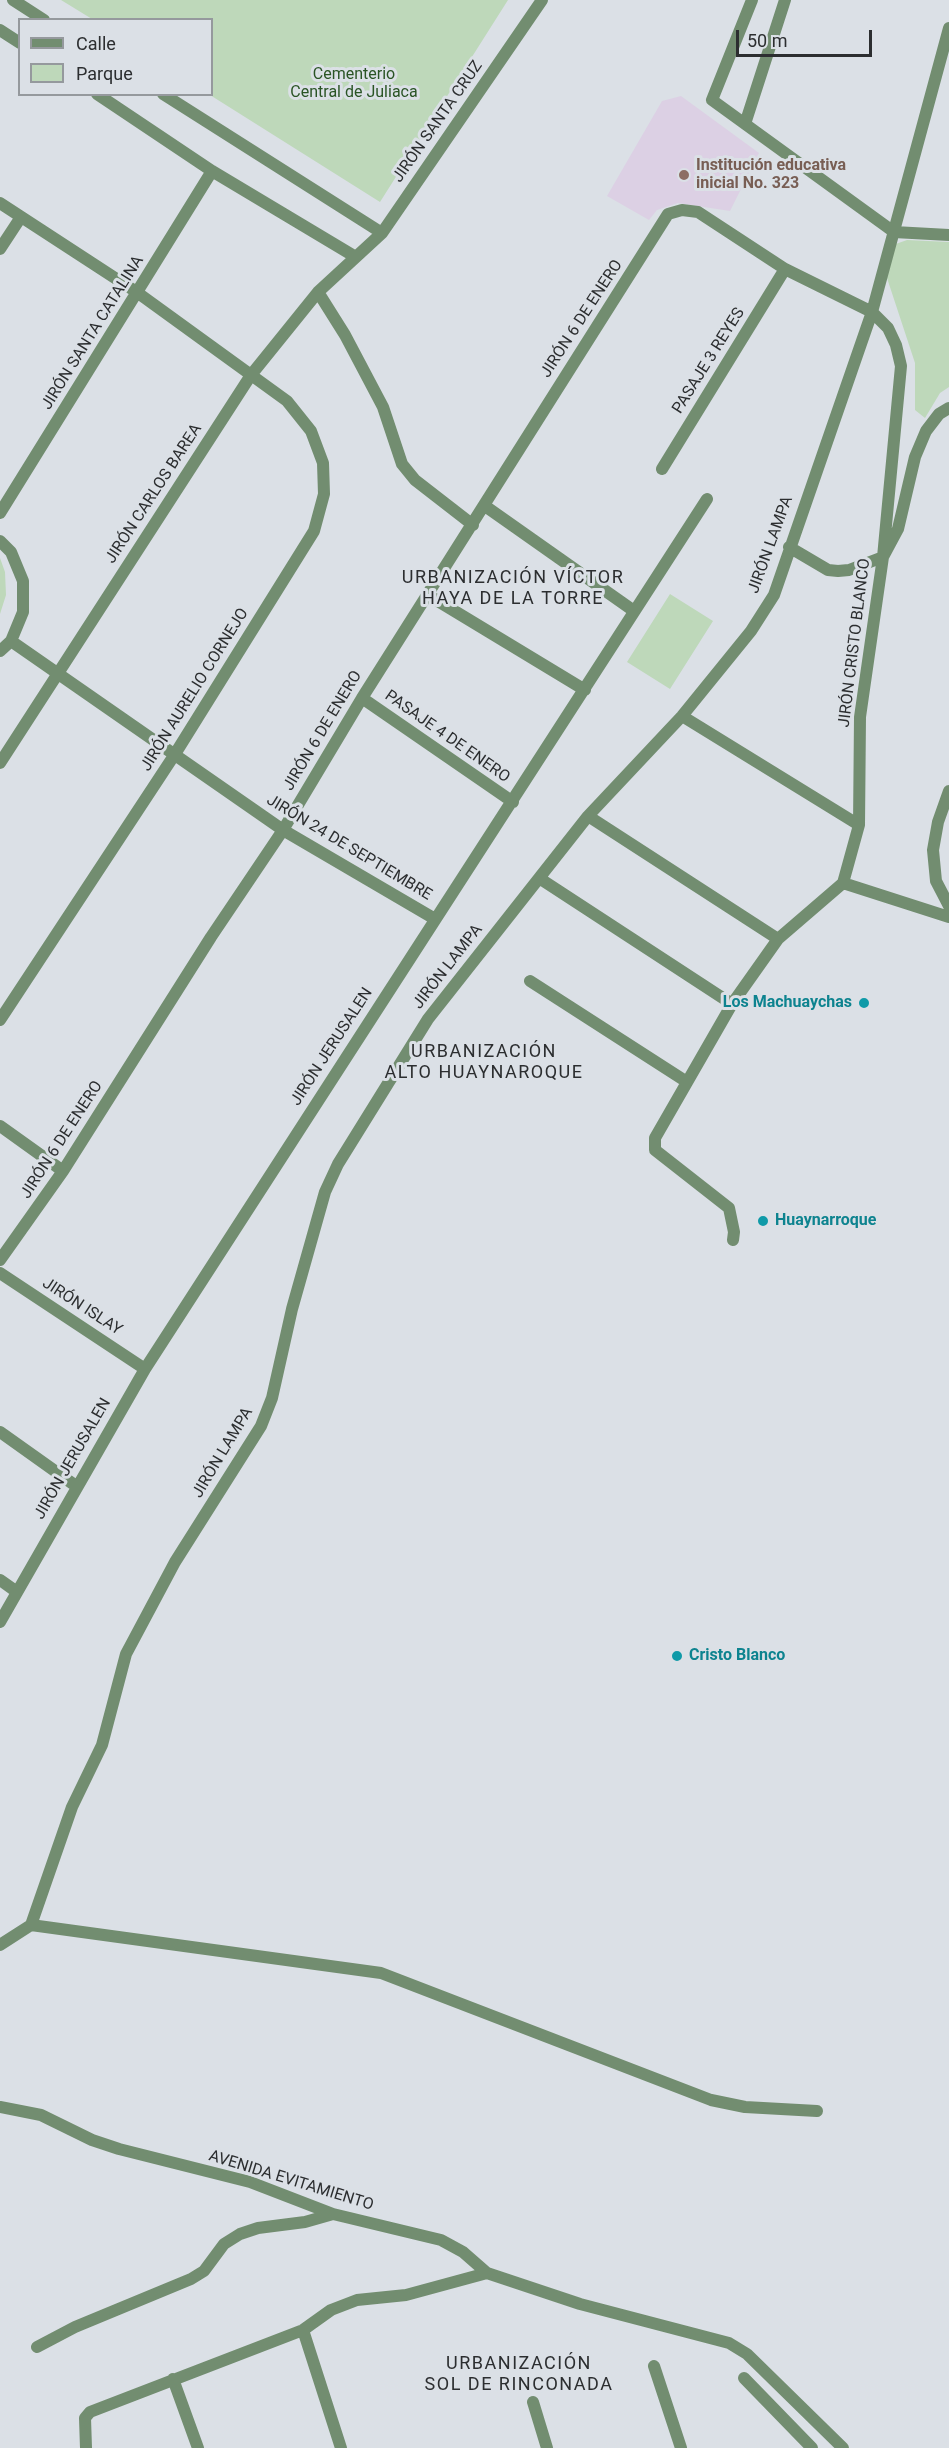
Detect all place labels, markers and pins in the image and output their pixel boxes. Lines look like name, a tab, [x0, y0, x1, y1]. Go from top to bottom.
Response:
place label: Institución educativa inicial No. 323	[696, 156, 846, 194]
marker: Institución educativa inicial No. 323	[677, 168, 691, 182]
place label: Los Machuaychas	[723, 993, 852, 1013]
marker: Los Machuaychas	[857, 996, 871, 1010]
place label: Huaynarroque	[775, 1211, 876, 1231]
marker: Huaynarroque	[756, 1214, 770, 1228]
place label: Cristo Blanco	[689, 1646, 785, 1666]
marker: Cristo Blanco	[670, 1649, 684, 1663]

